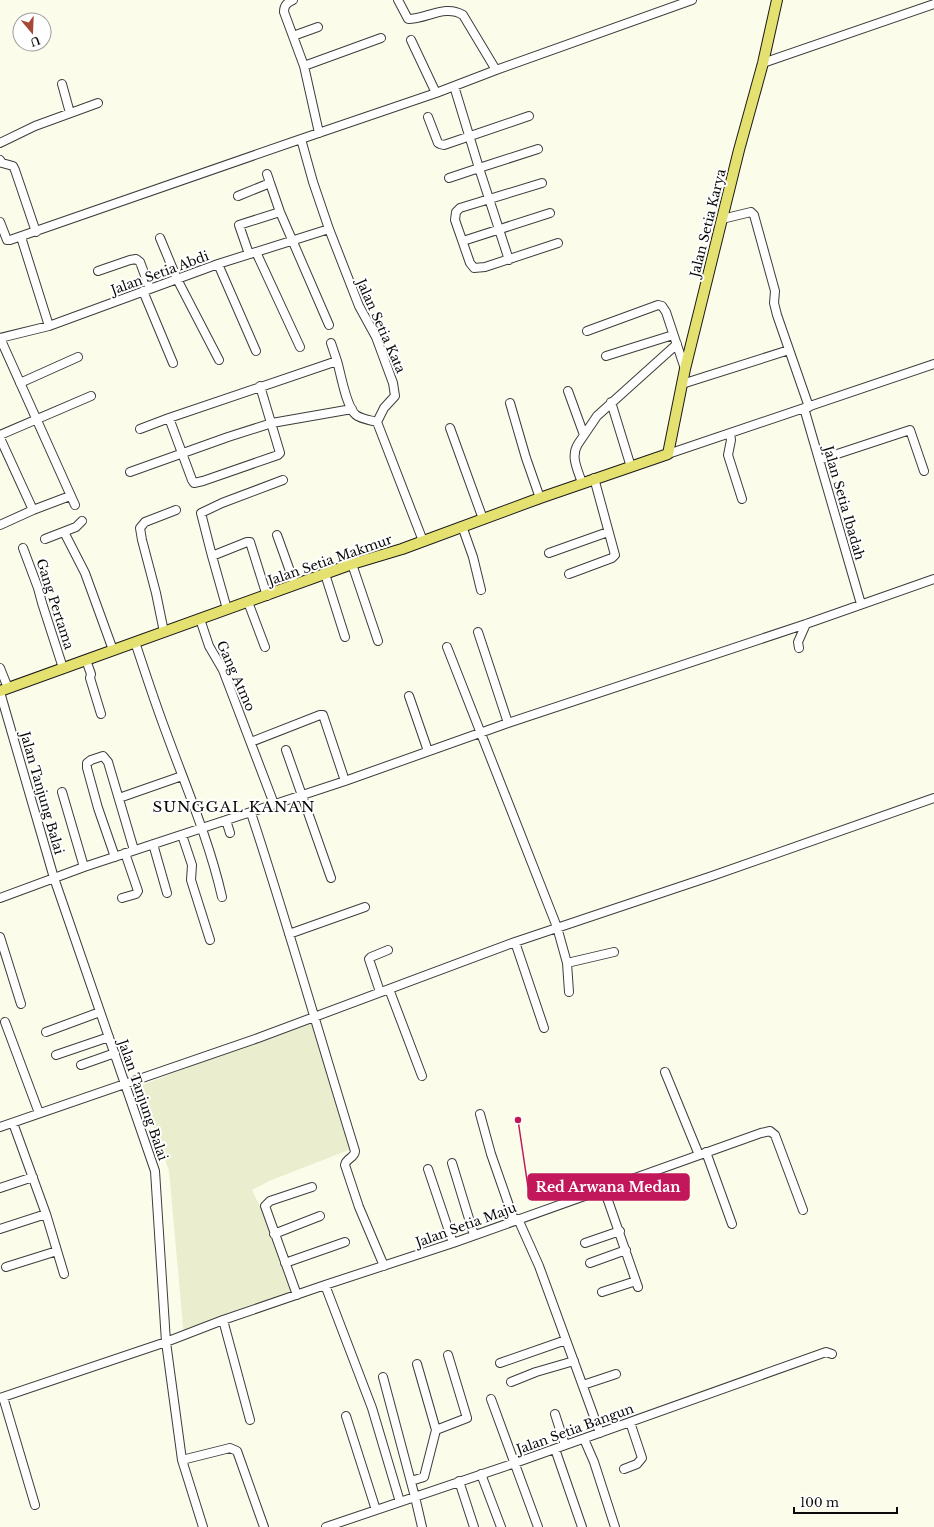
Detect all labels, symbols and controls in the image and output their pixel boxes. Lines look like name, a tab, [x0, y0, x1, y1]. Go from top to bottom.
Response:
north arrow	[12, 12, 52, 52]
text: U	[28, 33, 42, 50]
street label: Jalan Setia Karya	[686, 166, 730, 281]
street label: Jalan Setia Abdi	[107, 247, 212, 299]
street label: Jalan Setia Kata	[352, 274, 410, 377]
street label: Jalan Setia Ibadah	[819, 442, 868, 562]
street label: Jalan Setia Makmur	[264, 531, 395, 590]
street label: Gang Pertama	[32, 557, 78, 652]
street label: Gang Atmo	[213, 638, 259, 714]
street label: Jalan Tanjung Balai	[16, 728, 68, 857]
district label: SUNGGAL KANAN	[153, 797, 315, 816]
street label: Jalan Tanjung Balai	[114, 1035, 172, 1163]
callout: Red Arwana Medan	[528, 1174, 689, 1200]
text: Red Arwana Medan	[536, 1178, 680, 1196]
street label: Jalan Setia Maju	[411, 1199, 519, 1252]
street label: Jalan Setia Bangun	[512, 1400, 636, 1459]
scale bar	[794, 1489, 897, 1515]
text: 100 m	[800, 1495, 839, 1510]

